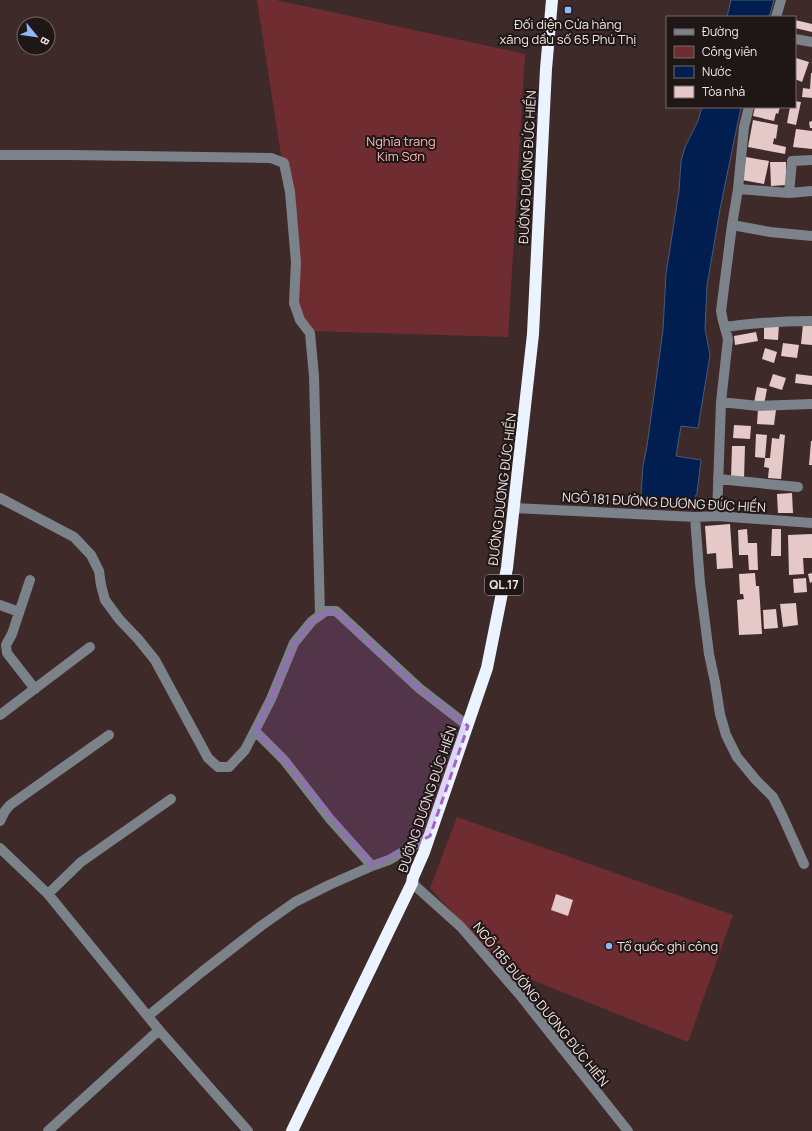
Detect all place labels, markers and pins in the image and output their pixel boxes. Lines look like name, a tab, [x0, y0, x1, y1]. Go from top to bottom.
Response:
marker: Đối diện Cửa hàng xăng dầu số 65 Phú Thị	[563, 5, 573, 15]
place label: Đối diện Cửa hàng xăng dầu số 65 Phú Thị	[500, 15, 636, 48]
place label: Tổ quốc ghi công	[617, 937, 718, 955]
marker: Tổ quốc ghi công	[604, 941, 614, 951]

